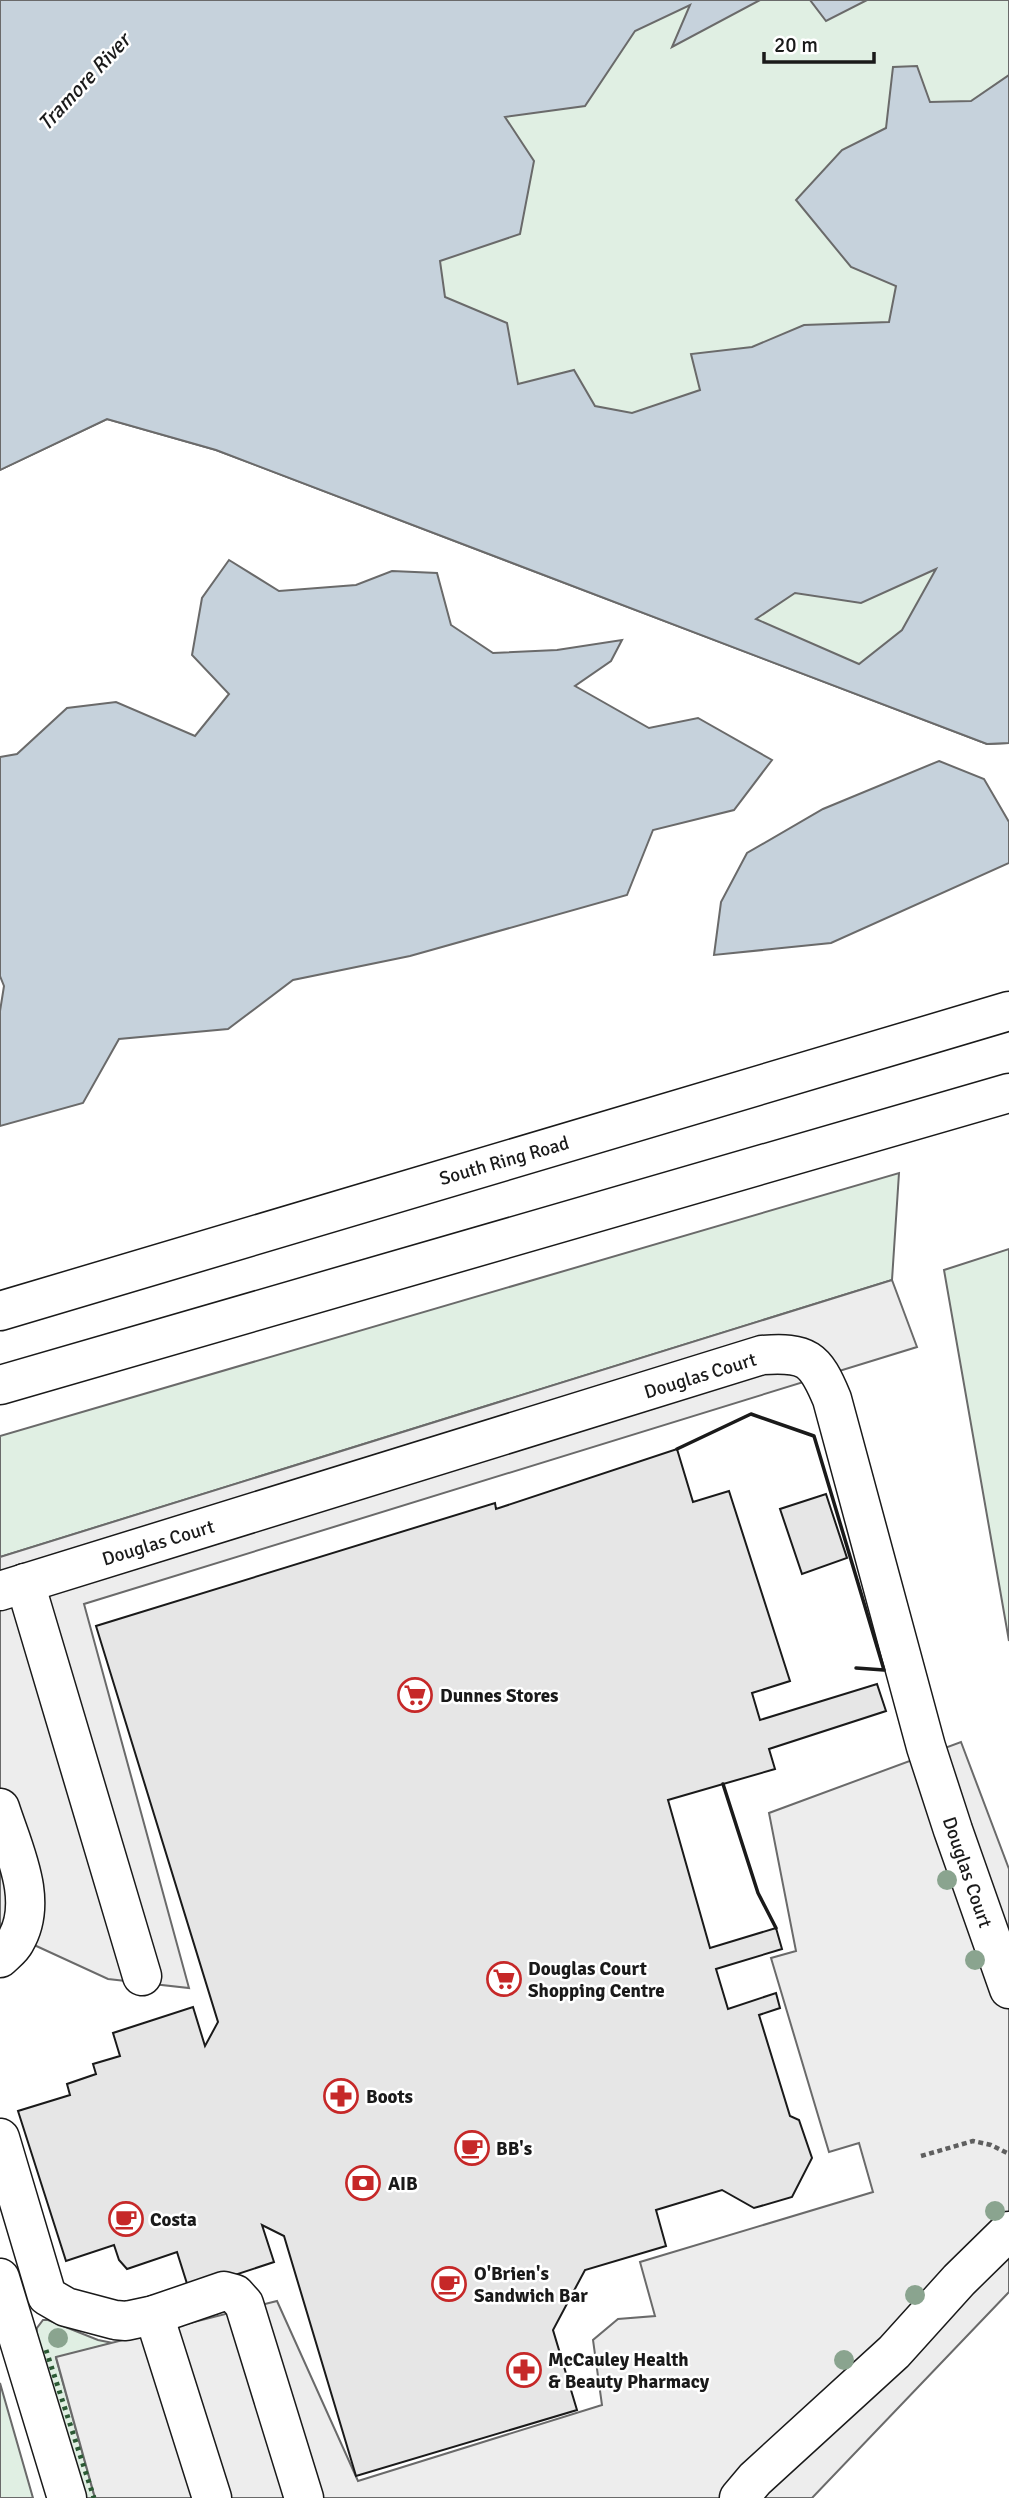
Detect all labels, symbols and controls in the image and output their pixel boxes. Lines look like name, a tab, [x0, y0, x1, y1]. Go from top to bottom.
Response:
scale bar	[764, 21, 874, 65]
water label: Tramore River	[32, 26, 138, 136]
text: 20 m	[774, 32, 818, 58]
street label: South Ring Road	[437, 1131, 572, 1191]
street label: Douglas Court	[641, 1347, 760, 1404]
street label: Douglas Court	[99, 1514, 218, 1571]
supermarket icon: Dunnes Stores	[396, 1676, 434, 1714]
place label: Dunnes Stores	[440, 1684, 559, 1708]
street label: Douglas Court	[937, 1814, 997, 1931]
place label: Douglas Court Shopping Centre	[528, 1957, 665, 2003]
supermarket icon: Douglas Court Shopping Centre	[485, 1960, 523, 1998]
pharmacy icon: Boots	[322, 2077, 360, 2115]
place label: Boots	[366, 2085, 413, 2109]
cafe icon: BB's	[453, 2129, 491, 2167]
place label: BB's	[496, 2137, 532, 2161]
bank icon: AIB	[344, 2164, 382, 2202]
place label: AIB	[388, 2172, 418, 2196]
cafe icon: Costa	[107, 2200, 145, 2238]
place label: Costa	[150, 2208, 197, 2232]
place label: O'Brien's Sandwich Bar	[474, 2262, 588, 2308]
cafe icon: O'Brien's Sandwich Bar	[430, 2265, 468, 2303]
place label: McCauley Health & Beauty Pharmacy	[548, 2348, 710, 2394]
pharmacy icon: McCauley Health & Beauty Pharmacy	[505, 2351, 543, 2389]

